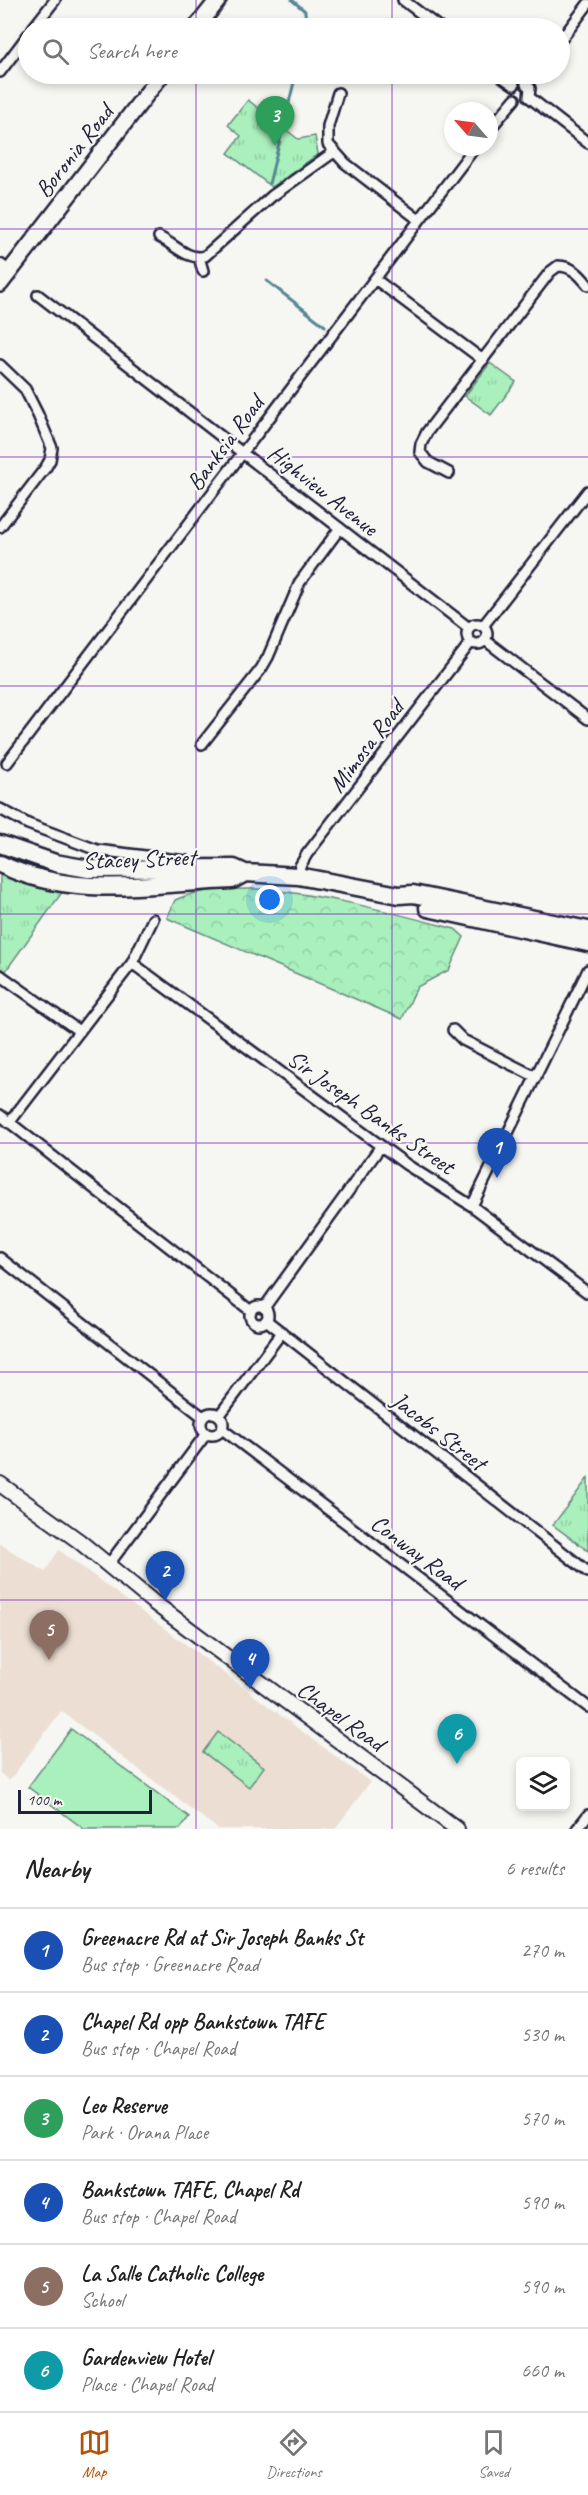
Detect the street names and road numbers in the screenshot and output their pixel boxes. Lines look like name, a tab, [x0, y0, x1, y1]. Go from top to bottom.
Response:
street label: Boronia Road	[28, 96, 122, 204]
street label: Banksia Road	[180, 387, 273, 496]
street label: Highview Avenue	[262, 438, 386, 544]
street label: Mimosa Road	[322, 691, 413, 798]
street label: Stacey Street	[82, 842, 199, 876]
street label: Sir Joseph Banks Street	[282, 1043, 462, 1182]
street label: Jacobs Street	[385, 1384, 494, 1479]
street label: Conway Road	[365, 1508, 472, 1599]
street label: Chapel Road	[291, 1674, 393, 1760]

